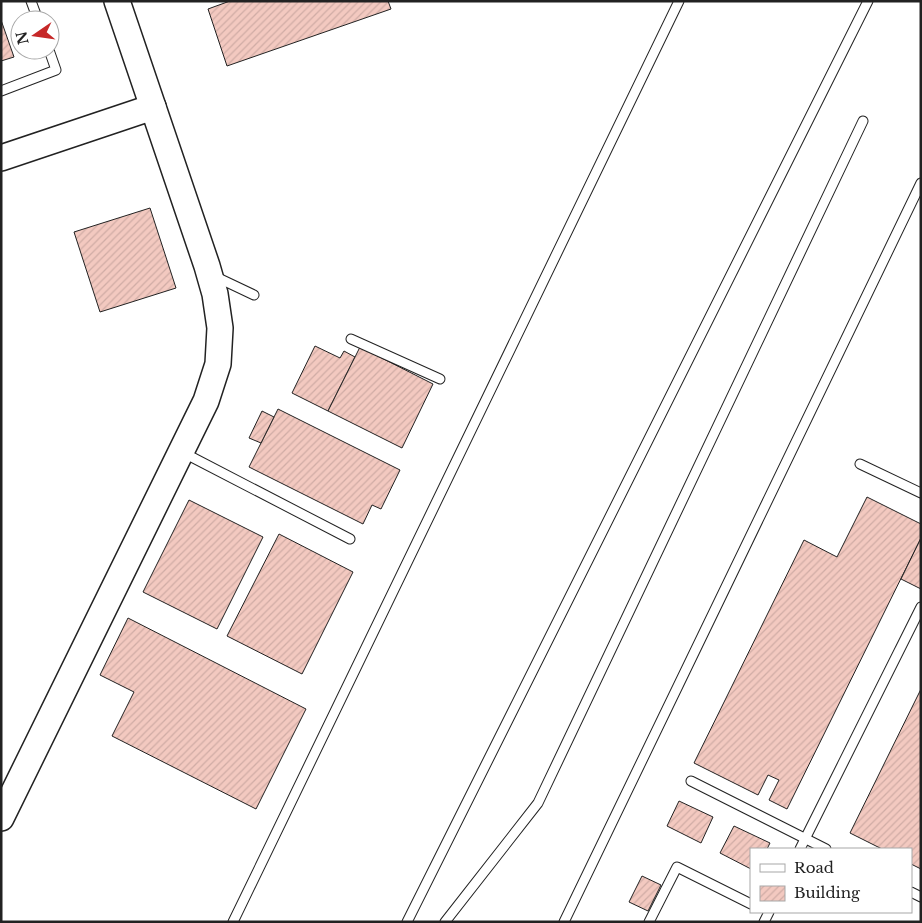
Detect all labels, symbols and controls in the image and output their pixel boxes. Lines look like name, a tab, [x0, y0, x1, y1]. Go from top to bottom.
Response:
north arrow	[10, 10, 60, 60]
text: N	[12, 29, 33, 46]
legend	[750, 848, 912, 913]
text: Road	[794, 858, 834, 877]
text: Building	[794, 883, 861, 902]

